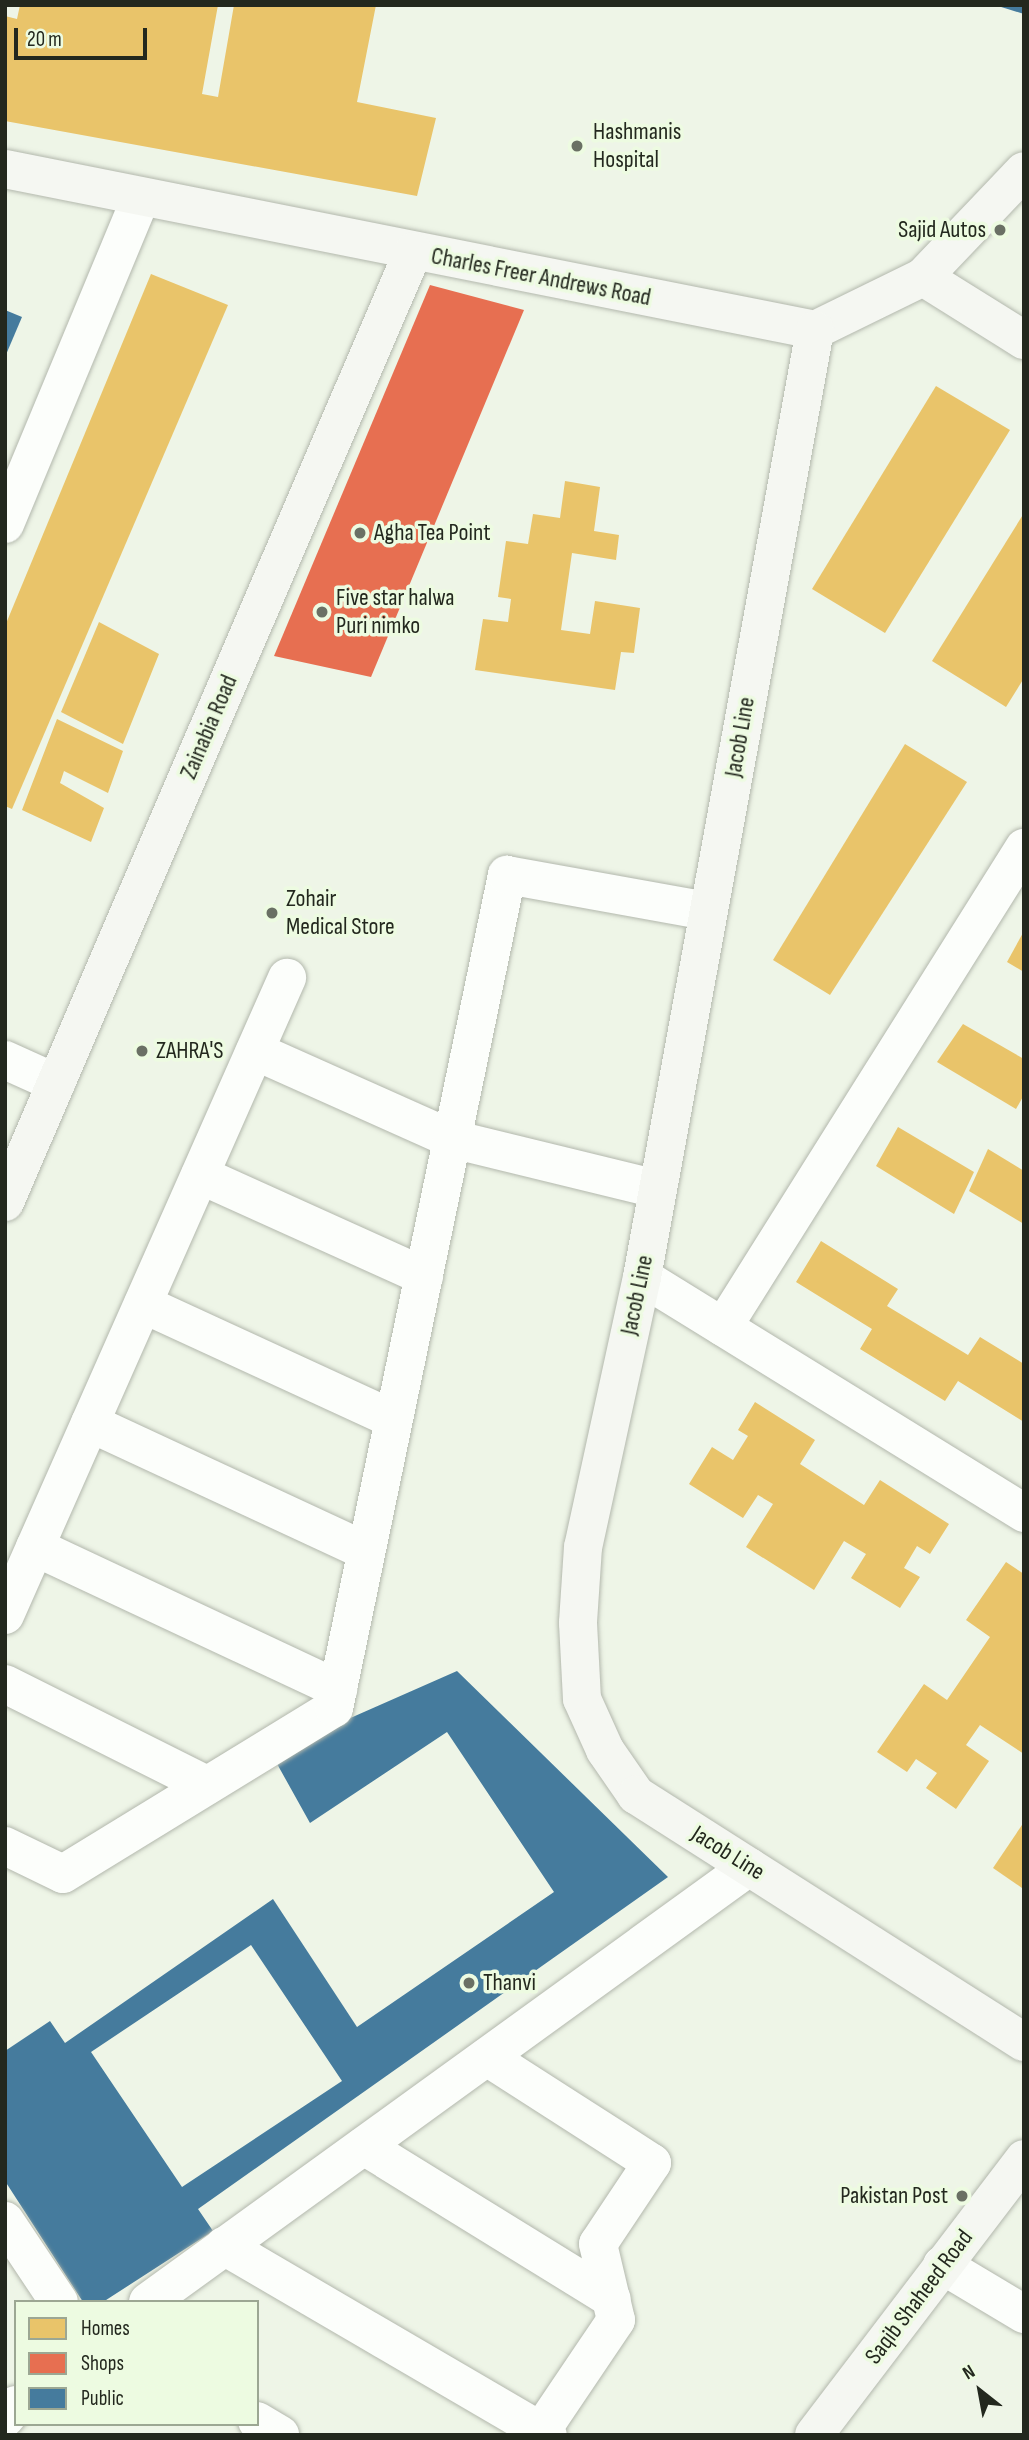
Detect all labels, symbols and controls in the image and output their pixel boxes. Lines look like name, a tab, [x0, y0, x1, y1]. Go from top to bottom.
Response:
scale bar	[18, 14, 150, 58]
text: 20 m	[27, 27, 62, 52]
place label: Hashmanis Hospital	[593, 118, 681, 174]
marker: Hashmanis Hospital	[567, 136, 587, 156]
place label: Sajid Autos	[898, 216, 986, 244]
marker: Sajid Autos	[992, 222, 1008, 238]
street label: Charles Freer Andrews Road	[429, 242, 653, 312]
place label: Agha Tea Point	[374, 519, 491, 547]
marker: Agha Tea Point	[352, 525, 368, 541]
place label: Five star halwa Puri nimko	[336, 584, 455, 640]
marker: Five star halwa Puri nimko	[314, 604, 330, 620]
street label: Zainabia Road	[174, 671, 244, 783]
street label: Jacob Line	[719, 695, 761, 779]
place label: Zohair Medical Store	[286, 885, 395, 941]
marker: Zohair Medical Store	[264, 905, 280, 921]
place label: ZAHRA'S	[156, 1037, 224, 1065]
marker: ZAHRA'S	[134, 1043, 150, 1059]
street label: Jacob Line	[615, 1253, 659, 1337]
street label: Jacob Line	[686, 1819, 770, 1887]
place label: Thanvi	[483, 1969, 536, 1997]
marker: Thanvi	[461, 1975, 477, 1991]
place label: Pakistan Post	[840, 2182, 948, 2210]
marker: Pakistan Post	[954, 2188, 970, 2204]
street label: Saqib Shaheed Road	[859, 2224, 979, 2370]
legend	[14, 2300, 259, 2426]
text: Homes	[81, 2316, 130, 2341]
text: Shops	[81, 2351, 124, 2376]
north arrow	[945, 2356, 1015, 2426]
text: N	[959, 2360, 979, 2385]
text: Public	[81, 2386, 124, 2411]

